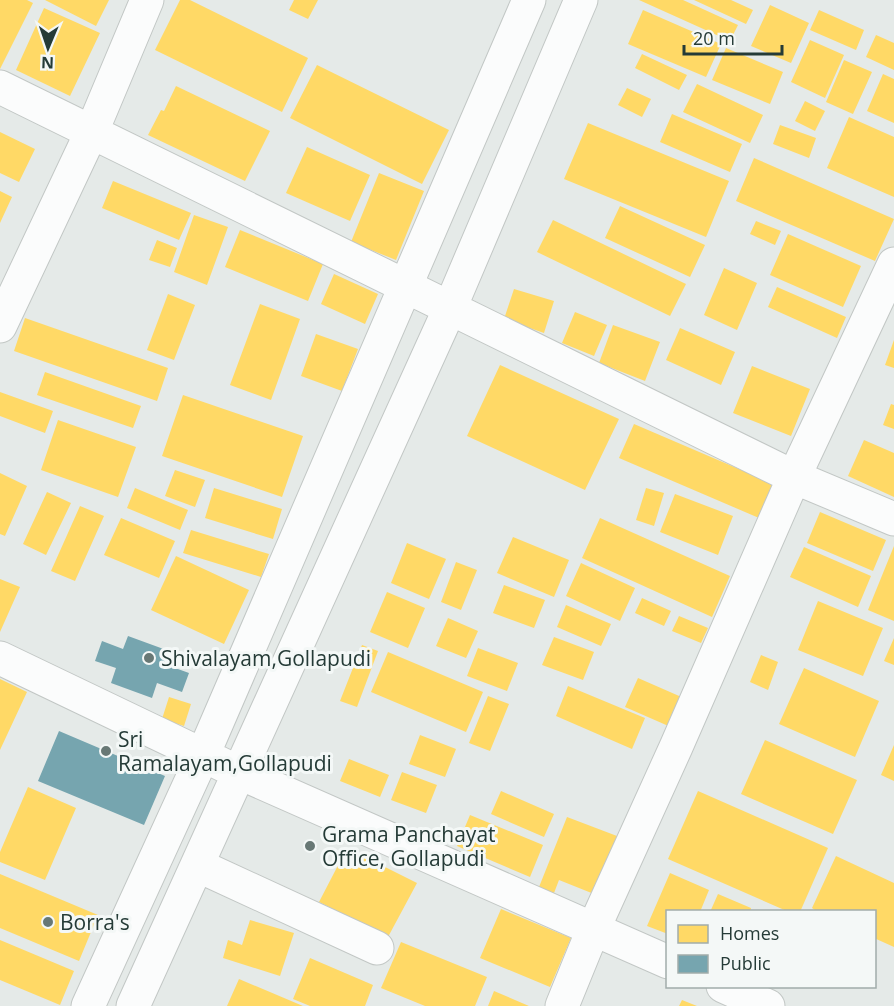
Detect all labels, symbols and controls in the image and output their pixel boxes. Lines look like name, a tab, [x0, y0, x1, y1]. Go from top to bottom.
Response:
north arrow	[18, 18, 78, 78]
scale bar	[684, 18, 782, 56]
text: 20 m	[693, 26, 735, 50]
text: N	[41, 52, 54, 74]
place label: Shivalayam,Gollapudi	[161, 644, 371, 672]
marker: Shivalayam,Gollapudi	[142, 651, 156, 665]
place label: Sri Ramalayam,Gollapudi	[118, 725, 332, 777]
marker: Sri Ramalayam,Gollapudi	[99, 744, 113, 758]
place label: Grama Panchayat Office, Gollapudi	[322, 820, 496, 872]
marker: Grama Panchayat Office, Gollapudi	[303, 839, 317, 853]
place label: Borra's	[60, 908, 130, 936]
legend	[666, 910, 876, 988]
marker: Borra's	[41, 915, 55, 929]
text: Homes	[720, 921, 779, 945]
text: Public	[720, 951, 771, 975]

